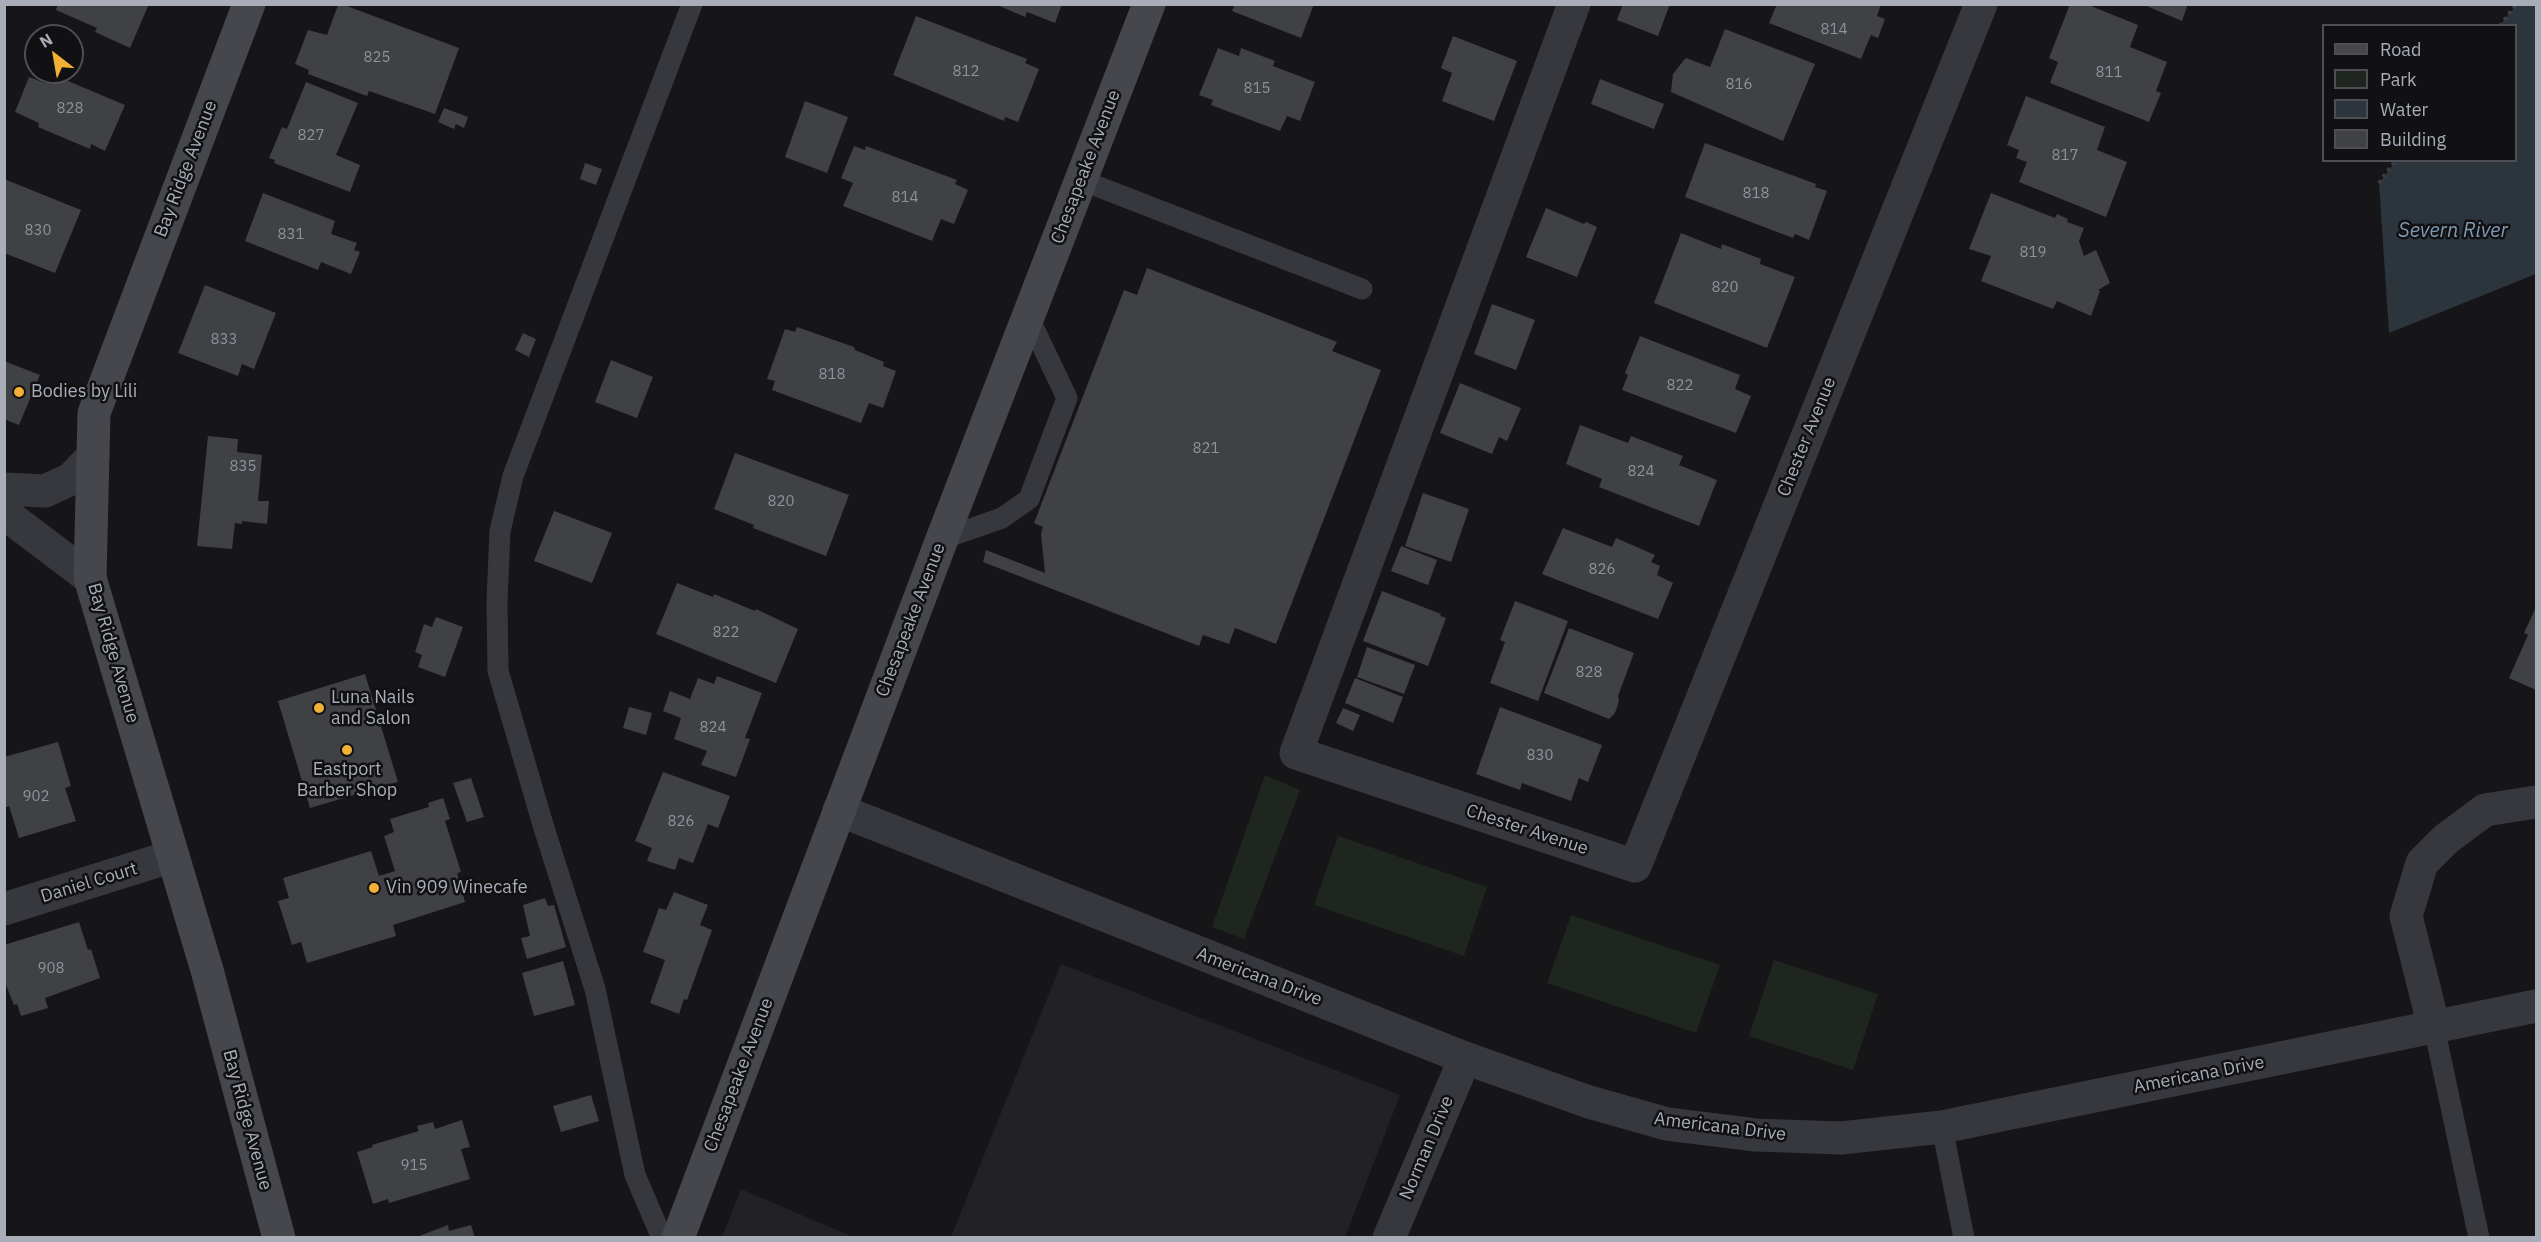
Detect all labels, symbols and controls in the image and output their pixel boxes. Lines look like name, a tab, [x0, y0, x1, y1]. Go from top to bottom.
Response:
house number: 814	[1821, 21, 1847, 39]
north arrow	[24, 24, 84, 84]
legend	[2322, 24, 2517, 162]
text: N	[36, 29, 56, 52]
text: Road	[2380, 38, 2421, 61]
house number: 825	[364, 49, 390, 67]
house number: 812	[953, 63, 979, 81]
house number: 811	[2096, 64, 2122, 82]
text: Park	[2380, 68, 2416, 91]
house number: 816	[1726, 76, 1752, 94]
house number: 815	[1244, 80, 1270, 98]
street label: Chesapeake Avenue	[1047, 87, 1125, 247]
street label: Bay Ridge Avenue	[150, 98, 222, 240]
text: Water	[2380, 98, 2428, 121]
house number: 828	[57, 100, 83, 118]
house number: 827	[298, 127, 324, 145]
text: Building	[2380, 128, 2446, 151]
house number: 817	[2052, 147, 2078, 165]
house number: 818	[1743, 185, 1769, 203]
house number: 814	[892, 189, 918, 207]
water label: Severn River	[2398, 219, 2508, 243]
house number: 830	[25, 222, 51, 240]
house number: 831	[278, 226, 304, 244]
house number: 819	[2020, 244, 2046, 262]
house number: 820	[1712, 279, 1738, 297]
house number: 833	[211, 331, 237, 349]
house number: 818	[819, 366, 845, 384]
street label: Chester Avenue	[1773, 374, 1841, 500]
house number: 822	[1667, 377, 1693, 395]
place label: Bodies by Lili	[31, 381, 137, 403]
marker: Bodies by Lili	[12, 385, 26, 399]
house number: 821	[1193, 440, 1219, 458]
house number: 835	[230, 458, 256, 476]
house number: 824	[1628, 463, 1654, 481]
house number: 820	[768, 493, 794, 511]
street label: Chesapeake Avenue	[872, 540, 950, 700]
house number: 826	[1589, 561, 1615, 579]
street label: Bay Ridge Avenue	[83, 581, 143, 725]
house number: 822	[713, 624, 739, 642]
house number: 828	[1576, 664, 1602, 682]
place label: Luna Nails and Salon	[331, 687, 415, 730]
marker: Luna Nails and Salon	[312, 701, 326, 715]
house number: 824	[700, 719, 726, 737]
marker: Eastport Barber Shop	[340, 743, 354, 757]
house number: 830	[1527, 747, 1553, 765]
place label: Eastport Barber Shop	[297, 759, 397, 802]
house number: 902	[23, 788, 49, 806]
street label: Chester Avenue	[1463, 800, 1591, 860]
house number: 826	[668, 813, 694, 831]
street label: Daniel Court	[38, 858, 140, 908]
place label: Vin 909 Winecafe	[386, 877, 528, 899]
marker: Vin 909 Winecafe	[367, 881, 381, 895]
street label: Americana Drive	[1193, 943, 1325, 1011]
house number: 908	[38, 960, 64, 978]
street label: Chesapeake Avenue	[700, 995, 778, 1155]
street label: Bay Ridge Avenue	[218, 1047, 276, 1193]
street label: Americana Drive	[2132, 1052, 2266, 1098]
street label: Norman Drive	[1395, 1093, 1459, 1203]
street label: Americana Drive	[1653, 1108, 1787, 1146]
house number: 915	[401, 1157, 427, 1175]

